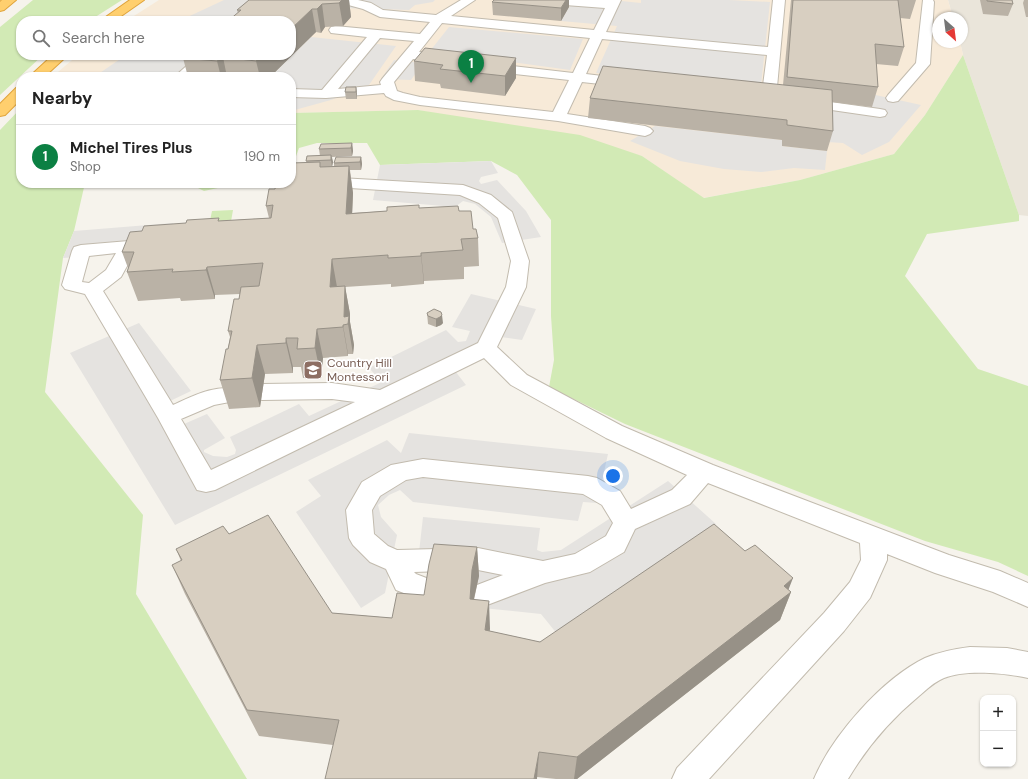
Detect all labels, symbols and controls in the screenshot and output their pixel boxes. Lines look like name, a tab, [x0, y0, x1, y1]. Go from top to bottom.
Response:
north arrow	[932, 12, 968, 48]
search box	[16, 16, 296, 60]
icon: search	[30, 27, 52, 49]
text: Search here	[62, 28, 145, 48]
pin: 1	[458, 50, 484, 83]
text: Nearby	[32, 87, 92, 109]
text: Michel Tires Plus	[70, 138, 192, 158]
text: 1	[43, 148, 47, 165]
text: 190 m	[244, 148, 280, 165]
text: Shop	[70, 158, 101, 175]
place label: Country Hill Montessori	[327, 355, 392, 385]
school or university icon: Country Hill Montessori	[302, 359, 324, 381]
your location	[603, 466, 623, 486]
map controls	[980, 695, 1016, 767]
button: +	[980, 695, 1016, 731]
button: −	[980, 731, 1016, 767]

